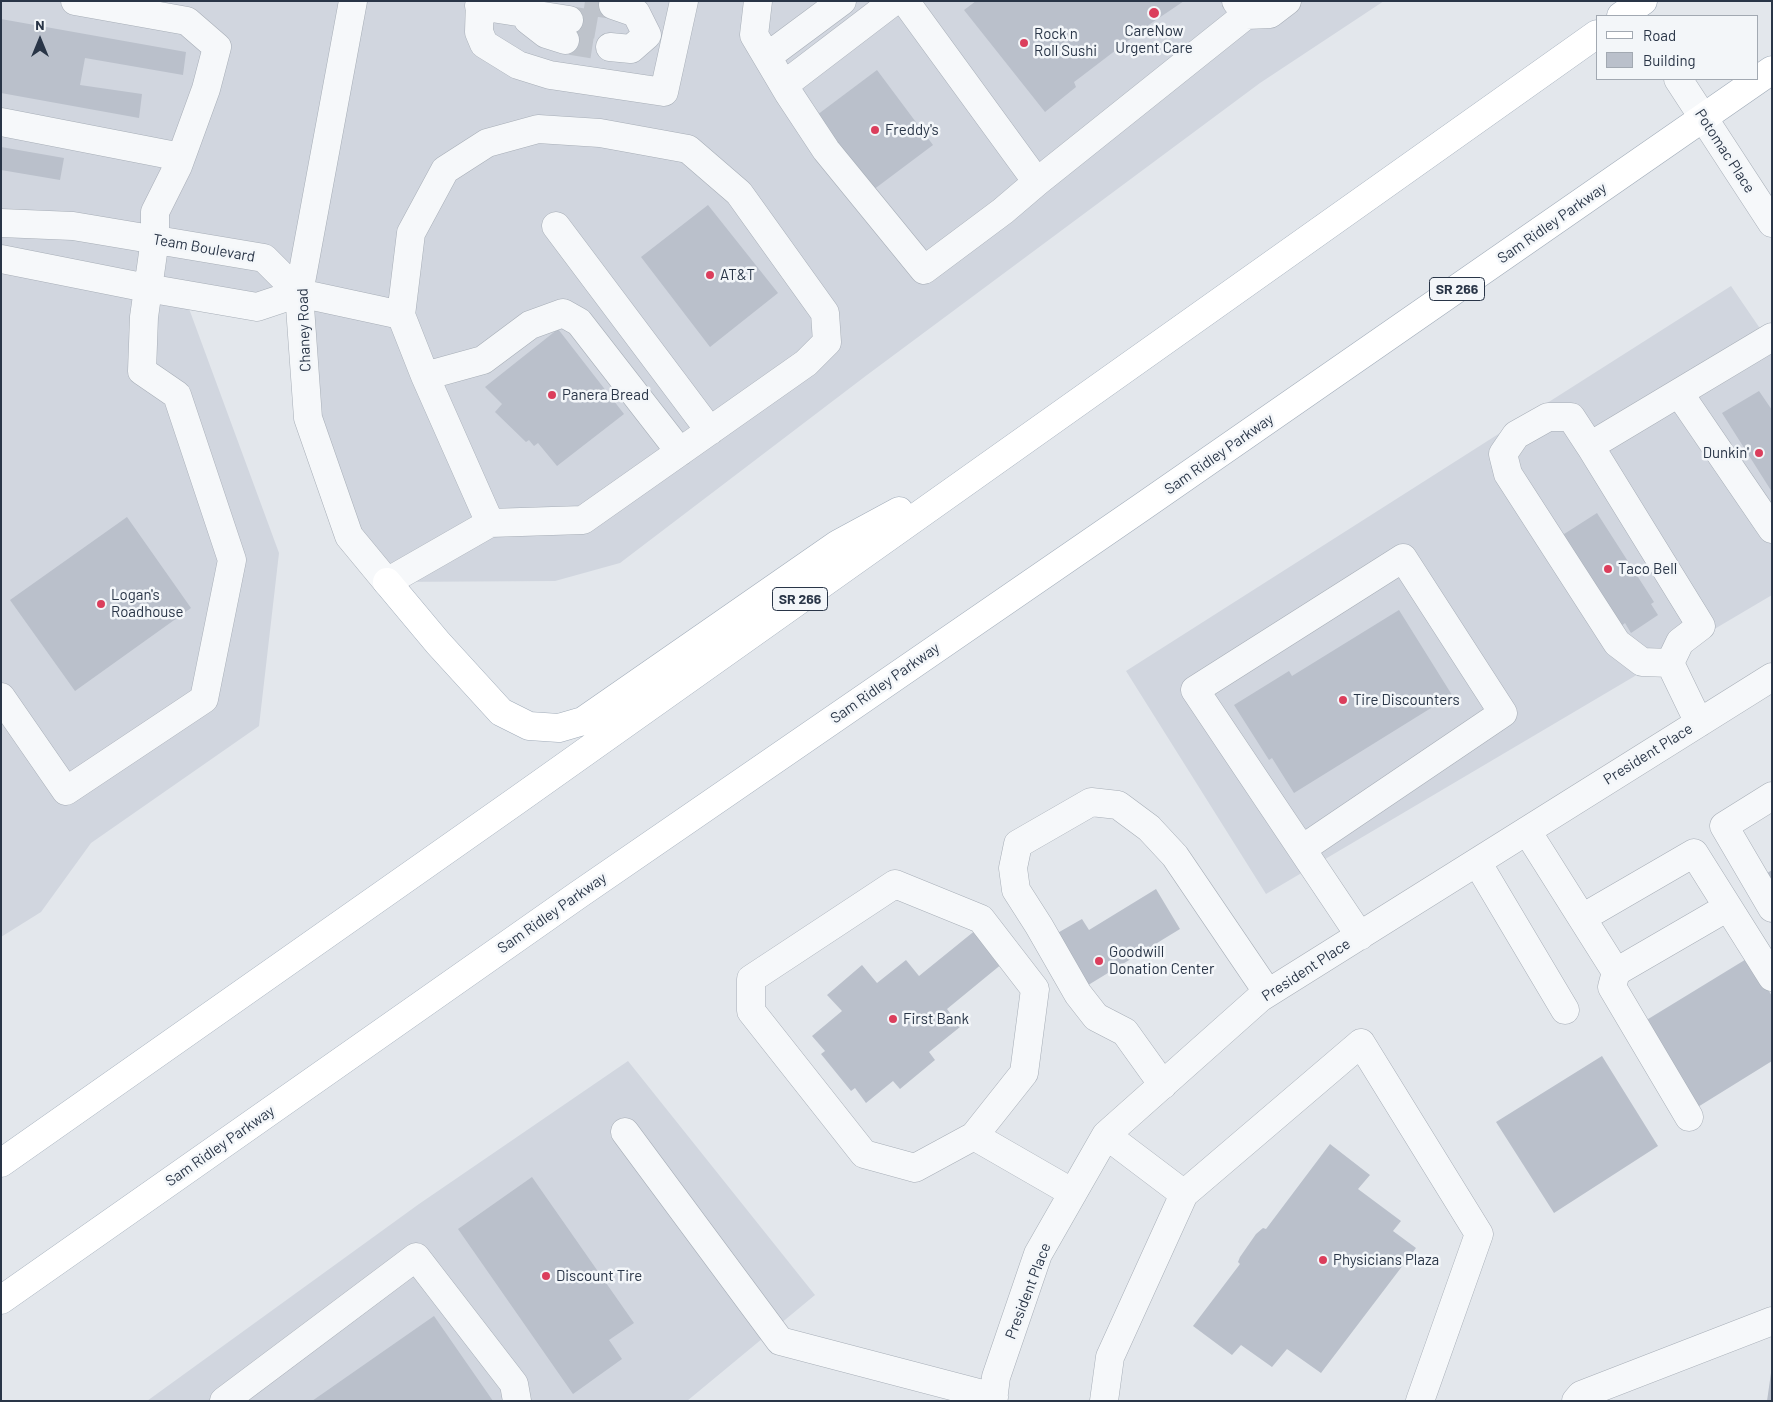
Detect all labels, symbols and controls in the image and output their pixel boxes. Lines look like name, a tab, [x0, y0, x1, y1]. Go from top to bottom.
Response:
marker: CareNow Urgent Care	[1147, 6, 1161, 20]
north arrow	[15, 15, 65, 65]
legend	[1596, 15, 1758, 80]
text: N	[35, 16, 45, 33]
place label: CareNow Urgent Care	[1115, 22, 1193, 57]
place label: Rock n Roll Sushi	[1034, 25, 1097, 60]
text: Road	[1643, 26, 1676, 44]
marker: Rock n Roll Sushi	[1018, 37, 1030, 49]
text: Building	[1643, 51, 1696, 69]
street label: Potomac Place	[1691, 106, 1759, 196]
place label: Freddy's	[885, 121, 939, 139]
marker: Freddy's	[869, 124, 881, 136]
street label: Sam Ridley Parkway	[1494, 179, 1610, 267]
street label: Team Boulevard	[151, 230, 257, 266]
place label: AT&T	[720, 266, 755, 284]
marker: AT&T	[704, 269, 716, 281]
road number: SR 266	[1430, 278, 1484, 300]
street label: Chaney Road	[294, 288, 314, 372]
place label: Panera Bread	[562, 386, 649, 404]
marker: Panera Bread	[546, 389, 558, 401]
street label: Sam Ridley Parkway	[1161, 410, 1277, 498]
place label: Dunkin'	[1703, 444, 1749, 462]
marker: Dunkin'	[1753, 447, 1765, 459]
place label: Taco Bell	[1618, 560, 1677, 578]
marker: Taco Bell	[1602, 563, 1614, 575]
place label: Logan's Roadhouse	[111, 586, 184, 621]
road number: SR 266	[772, 588, 828, 610]
marker: Logan's Roadhouse	[95, 598, 107, 610]
street label: Sam Ridley Parkway	[827, 639, 943, 727]
place label: Tire Discounters	[1353, 691, 1460, 709]
marker: Tire Discounters	[1337, 694, 1349, 706]
street label: President Place	[1600, 719, 1696, 789]
street label: Sam Ridley Parkway	[494, 869, 610, 957]
street label: President Place	[1258, 935, 1354, 1005]
place label: Goodwill Donation Center	[1109, 943, 1215, 978]
marker: Goodwill Donation Center	[1093, 955, 1105, 967]
place label: First Bank	[903, 1010, 969, 1028]
marker: First Bank	[887, 1013, 899, 1025]
street label: Sam Ridley Parkway	[162, 1102, 278, 1190]
street label: President Place	[1001, 1240, 1055, 1342]
place label: Physicians Plaza	[1333, 1251, 1439, 1269]
marker: Physicians Plaza	[1317, 1254, 1329, 1266]
place label: Discount Tire	[556, 1267, 642, 1285]
marker: Discount Tire	[540, 1270, 552, 1282]

